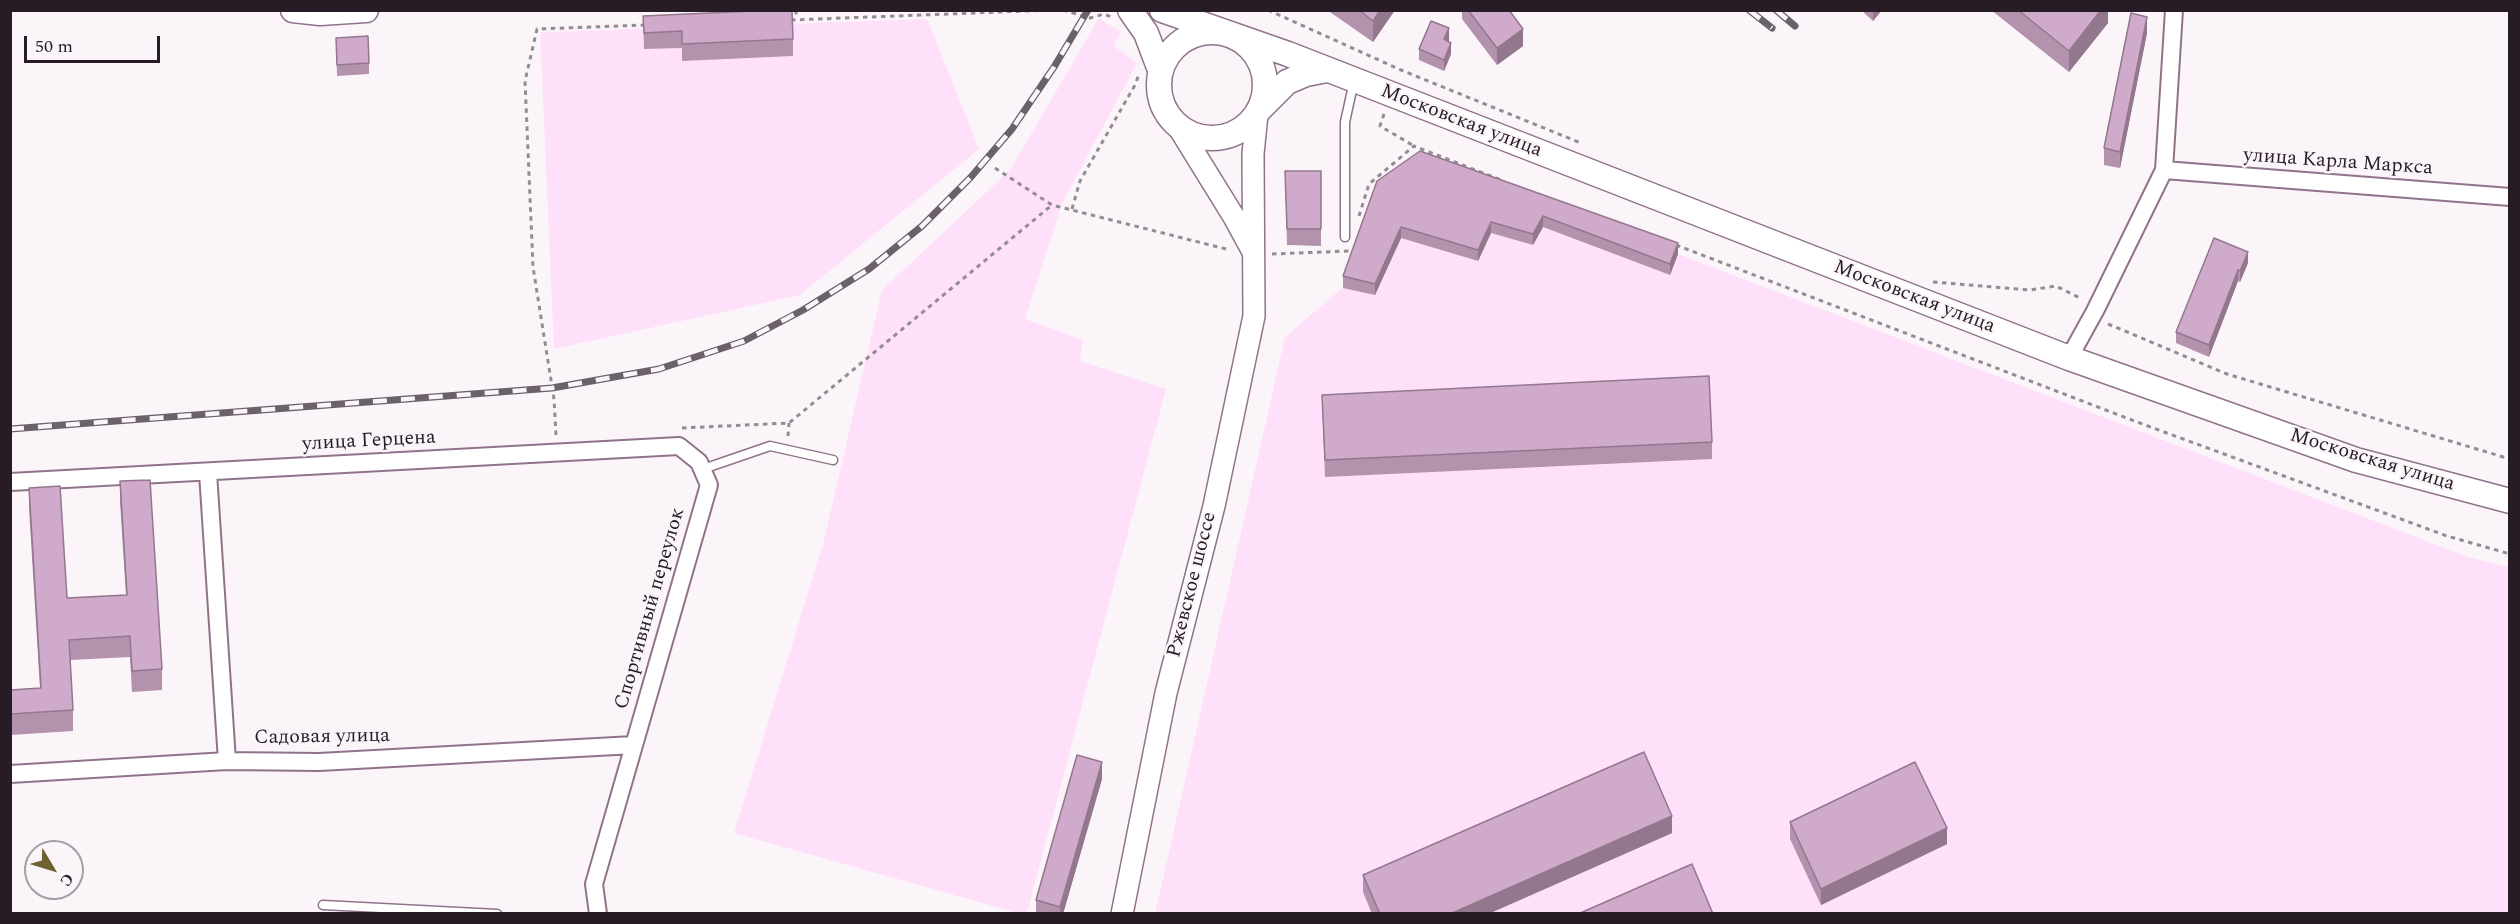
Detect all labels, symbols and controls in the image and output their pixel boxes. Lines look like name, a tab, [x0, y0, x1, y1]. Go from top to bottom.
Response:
scale bar	[27, 24, 164, 62]
text: 50 m	[35, 33, 73, 60]
street label: Московская улица	[1377, 80, 1545, 164]
street label: улица Карла Маркса	[2242, 144, 2434, 182]
street label: Московская улица	[1830, 256, 1998, 340]
street label: Московская улица	[2287, 425, 2457, 497]
street label: улица Герцена	[302, 427, 436, 457]
street label: Спортивный переулок	[611, 505, 691, 713]
street label: Ржевское шоссе	[1163, 510, 1223, 660]
street label: Садовая улица	[254, 725, 390, 751]
north arrow	[24, 840, 84, 900]
text: С	[54, 868, 80, 892]

